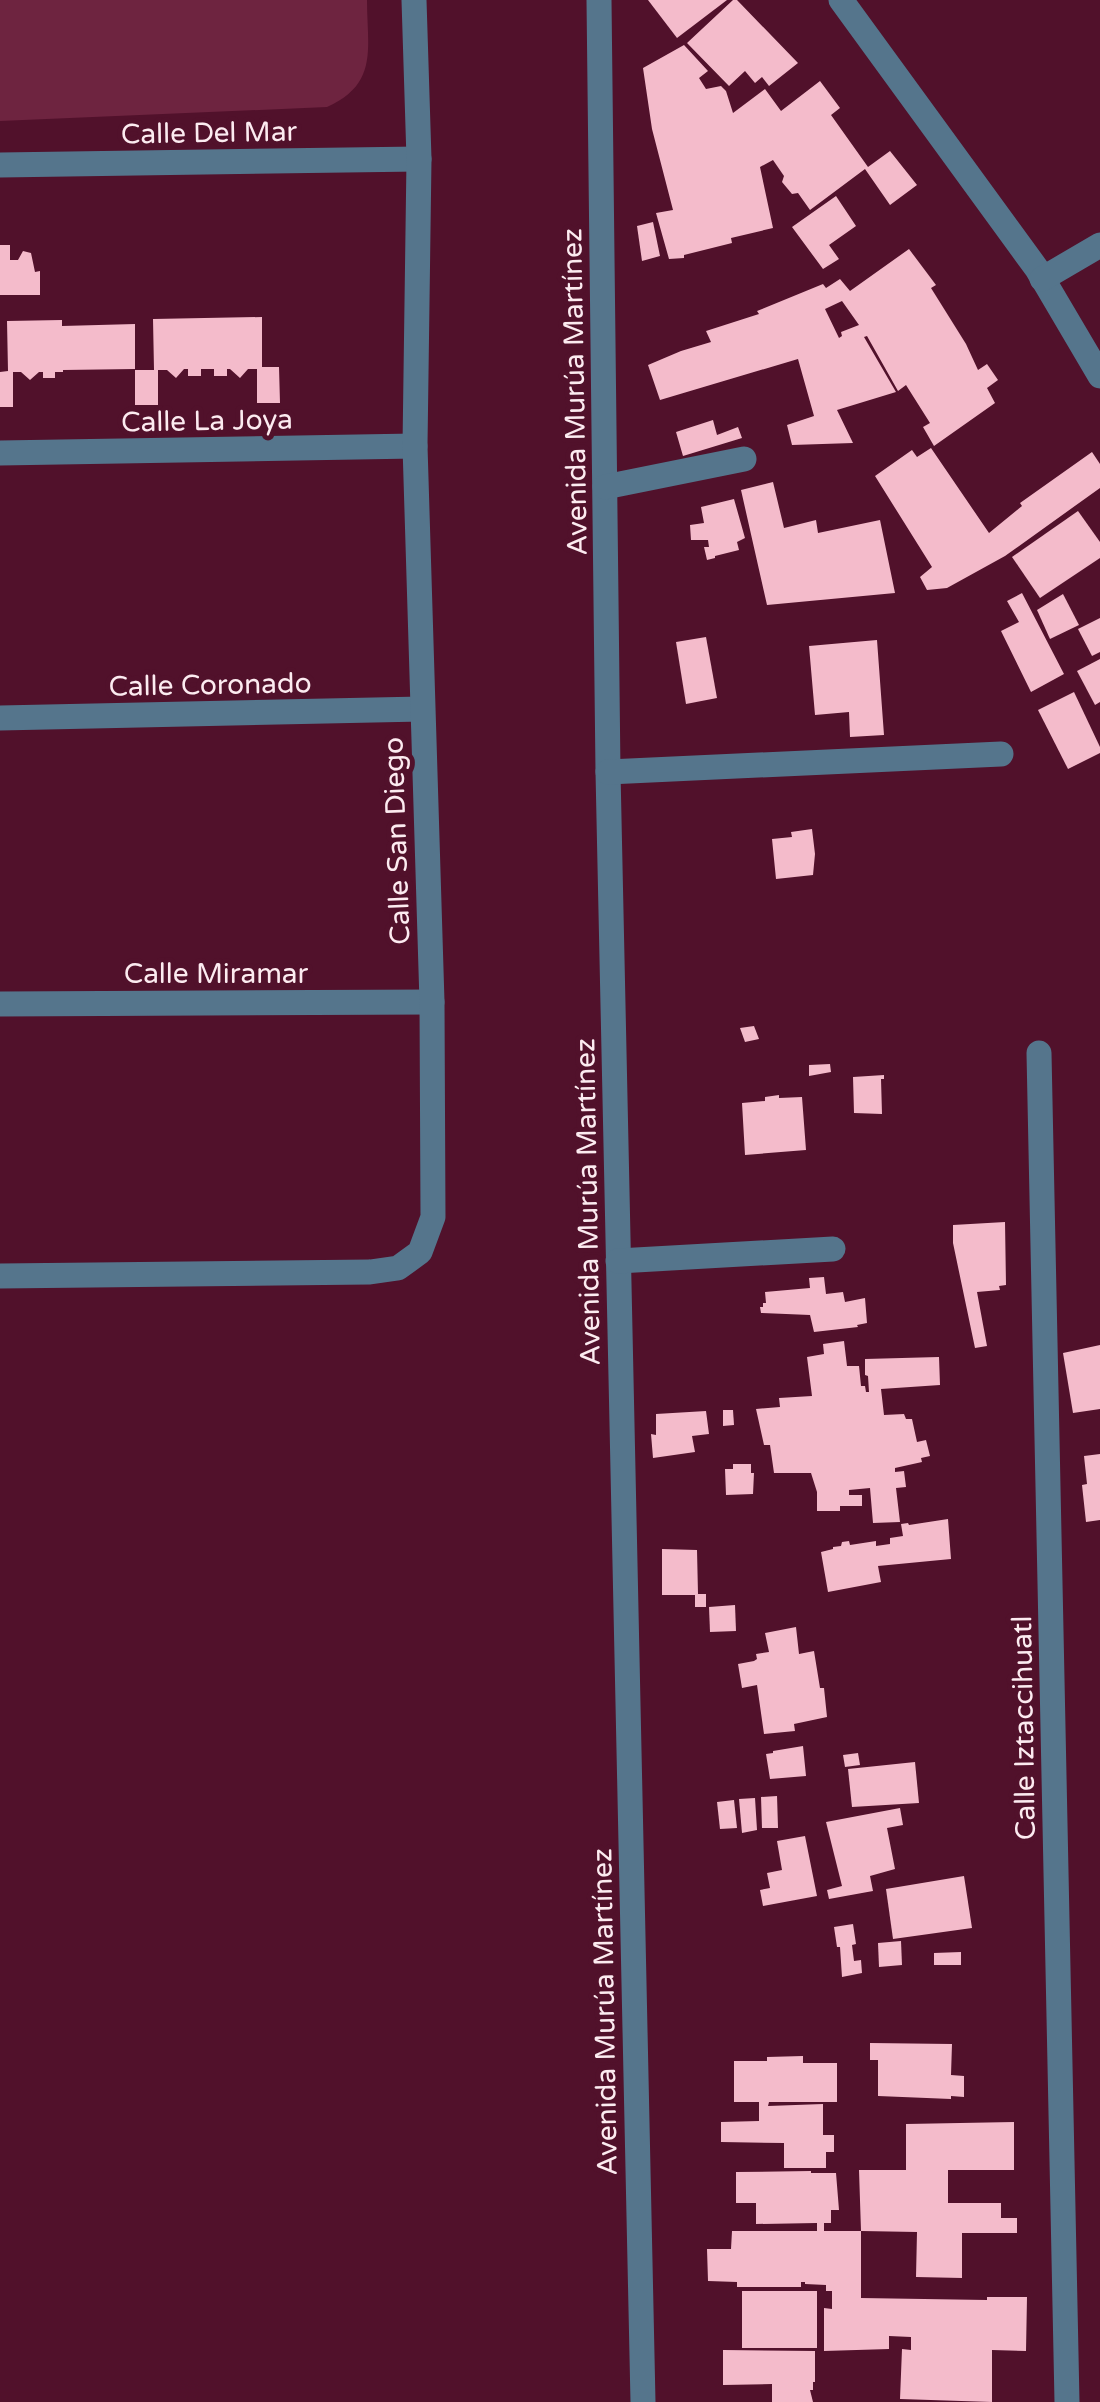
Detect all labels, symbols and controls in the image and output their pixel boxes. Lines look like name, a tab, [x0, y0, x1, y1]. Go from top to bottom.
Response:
street label: Calle Del Mar	[121, 114, 298, 152]
street label: Avenida Murúa Martínez	[555, 228, 595, 556]
street label: Calle La Joya	[121, 403, 293, 439]
street label: Calle Coronado	[108, 666, 312, 704]
street label: Calle San Diego	[376, 737, 418, 945]
street label: Calle Miramar	[124, 957, 309, 991]
street label: Avenida Murúa Martínez	[568, 1038, 608, 1366]
street label: Calle Iztaccihuatl	[1005, 1615, 1043, 1840]
street label: Avenida Murúa Martínez	[585, 1848, 625, 2176]

